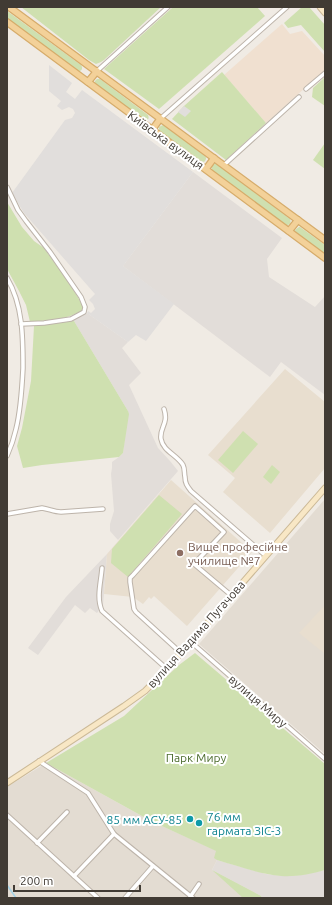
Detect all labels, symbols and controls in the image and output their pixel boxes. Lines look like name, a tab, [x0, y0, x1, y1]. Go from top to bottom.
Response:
street label: Київська вулиця	[126, 108, 206, 172]
place label: Вище професійне училище №7	[188, 540, 288, 567]
marker: Вище професійне училище №7	[175, 548, 185, 558]
street label: вулиця Вадима Пугачова	[145, 578, 247, 690]
street label: вулиця Миру	[226, 672, 290, 730]
park label: Парк Миру	[166, 751, 227, 764]
place label: 76 мм гармата ЗІС-3	[207, 810, 281, 837]
place label: 85 мм АСУ-85	[106, 813, 182, 826]
marker: 85 мм АСУ-85	[185, 814, 195, 824]
marker: 76 мм гармата ЗІС-3	[194, 818, 204, 828]
scale bar	[14, 867, 140, 893]
text: 200 m	[20, 874, 53, 887]

